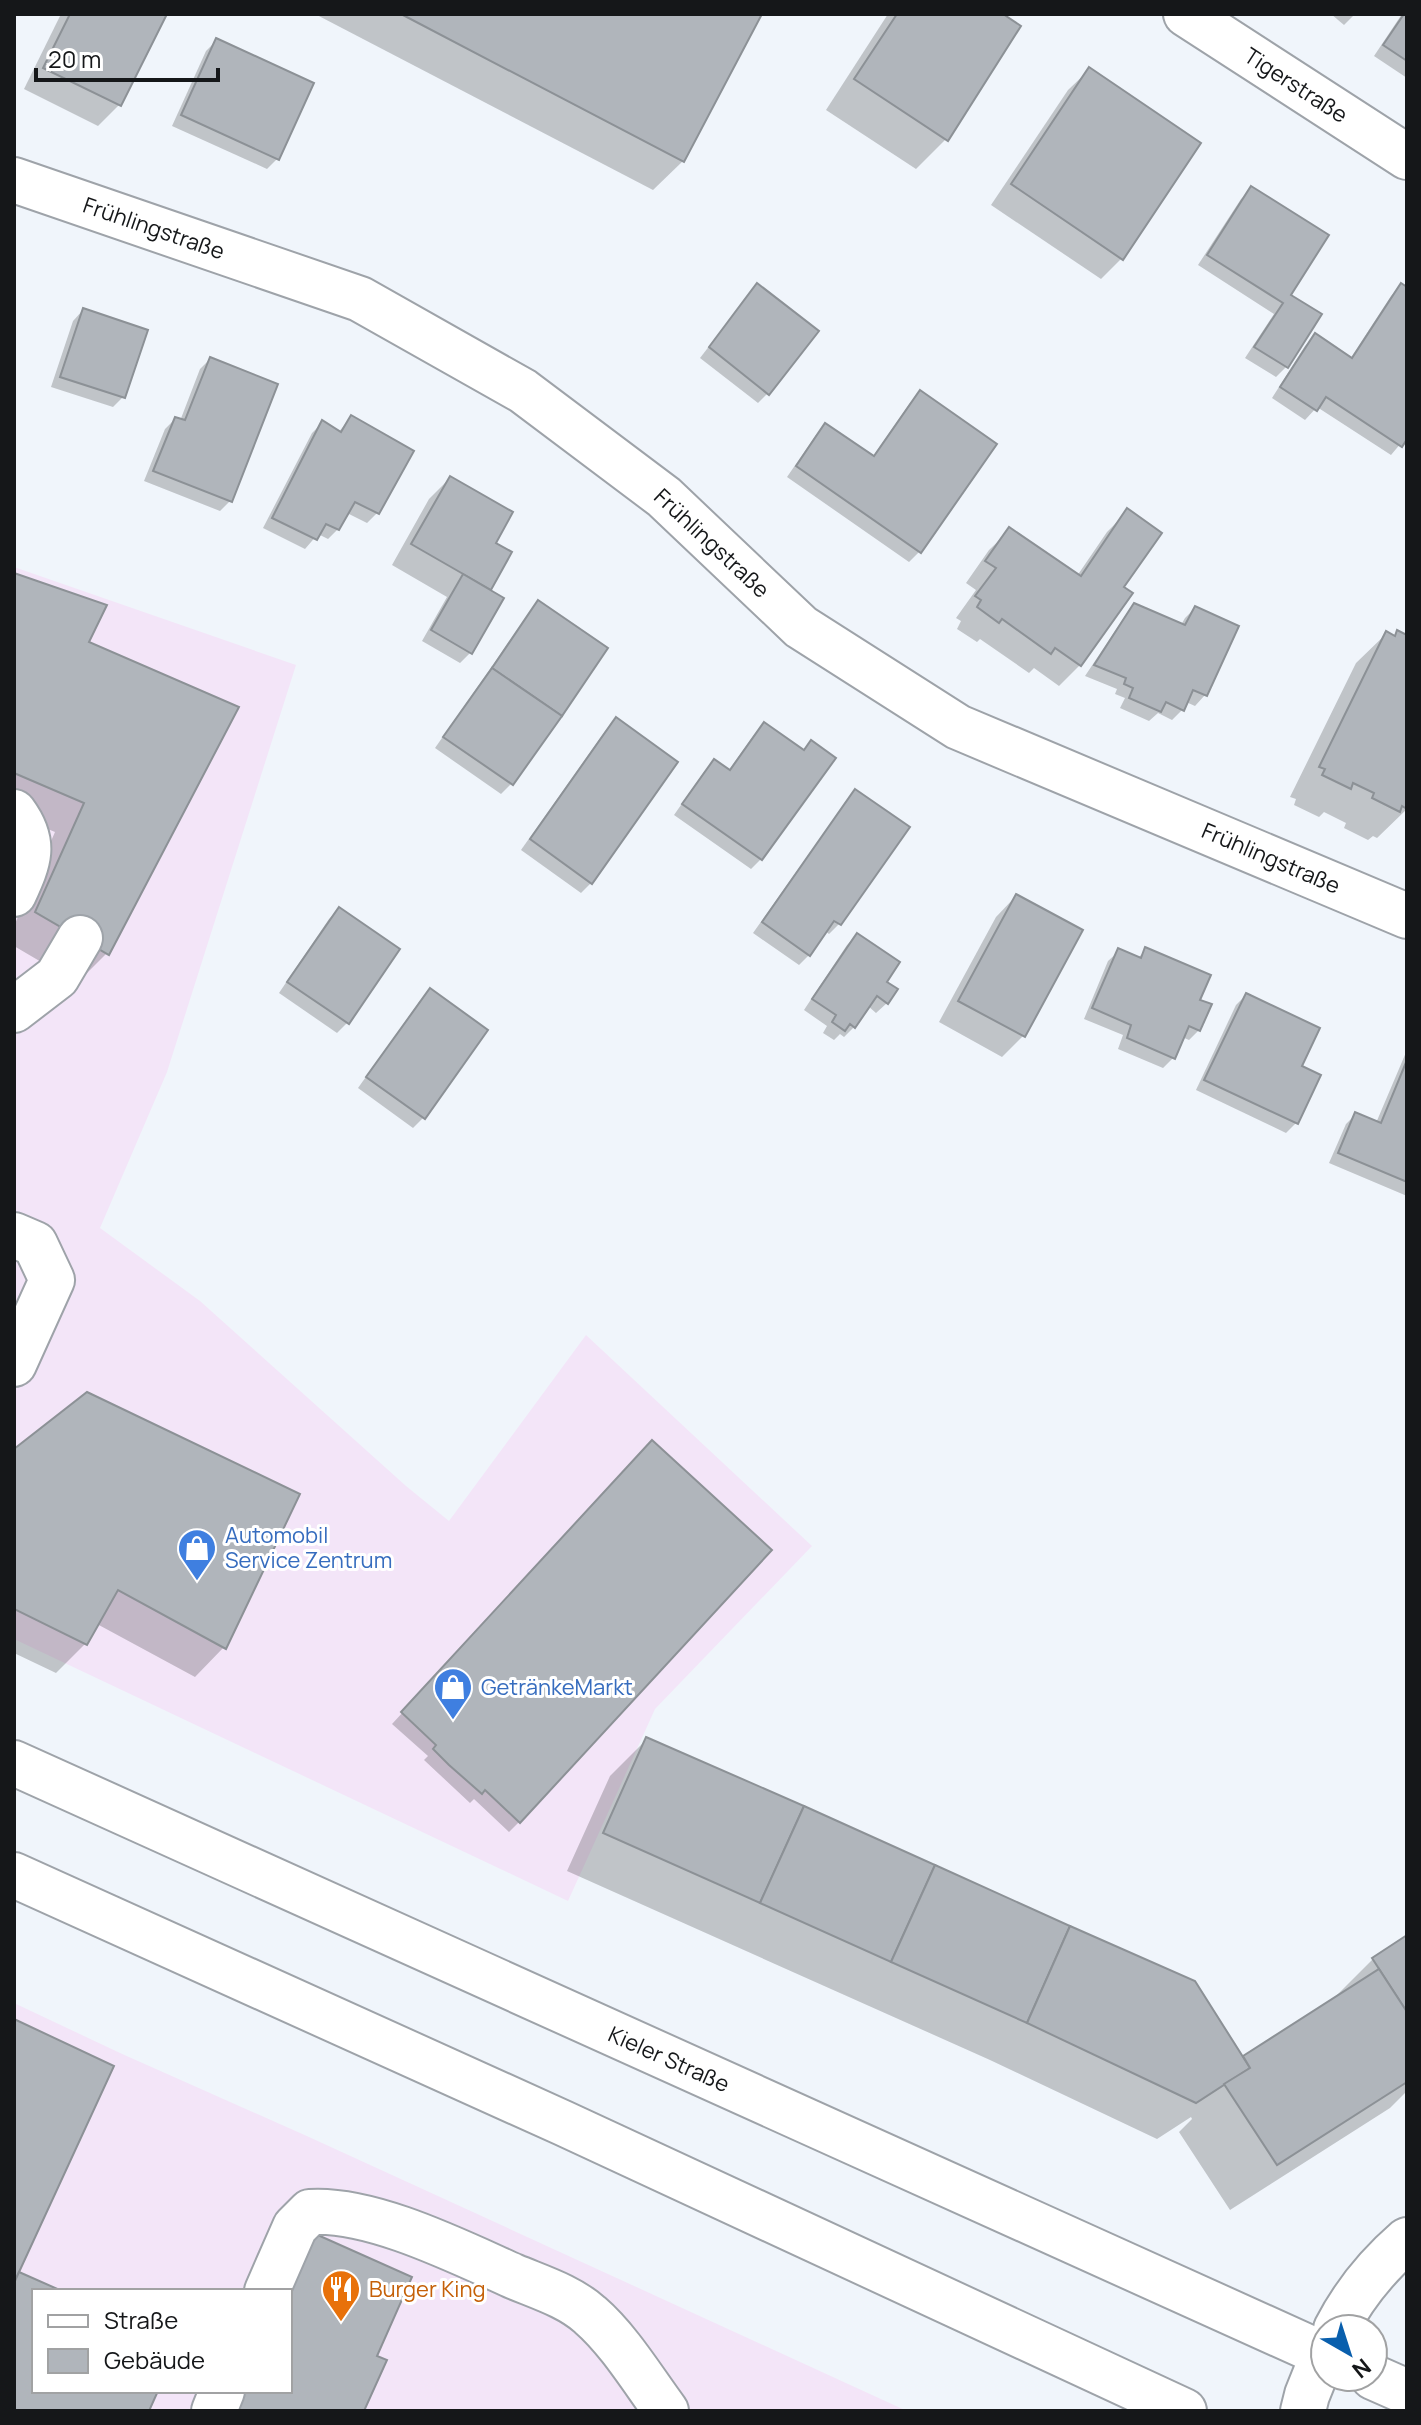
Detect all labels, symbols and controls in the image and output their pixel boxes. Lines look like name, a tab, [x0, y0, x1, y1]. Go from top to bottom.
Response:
scale bar	[36, 32, 218, 82]
street label: Tigerstraße	[1238, 40, 1354, 130]
text: 20 m	[48, 42, 101, 75]
street label: Frühlingstraße	[79, 190, 229, 266]
street label: Frühlingstraße	[648, 482, 776, 604]
street label: Frühlingstraße	[1197, 815, 1345, 901]
place label: Automobil Service Zentrum	[225, 1520, 392, 1575]
shop icon: Automobil Service Zentrum	[176, 1527, 218, 1582]
shop icon: GetränkeMarkt	[432, 1666, 474, 1721]
place label: GetränkeMarkt	[481, 1672, 633, 1702]
street label: Kieler Straße	[604, 2019, 734, 2099]
restaurant icon: Burger King	[320, 2268, 362, 2323]
place label: Burger King	[369, 2274, 486, 2304]
legend	[32, 2289, 292, 2393]
text: Straße	[104, 2303, 178, 2336]
north arrow	[1309, 2313, 1389, 2393]
text: Gebäude	[104, 2343, 205, 2376]
text: N	[1346, 2352, 1377, 2385]

